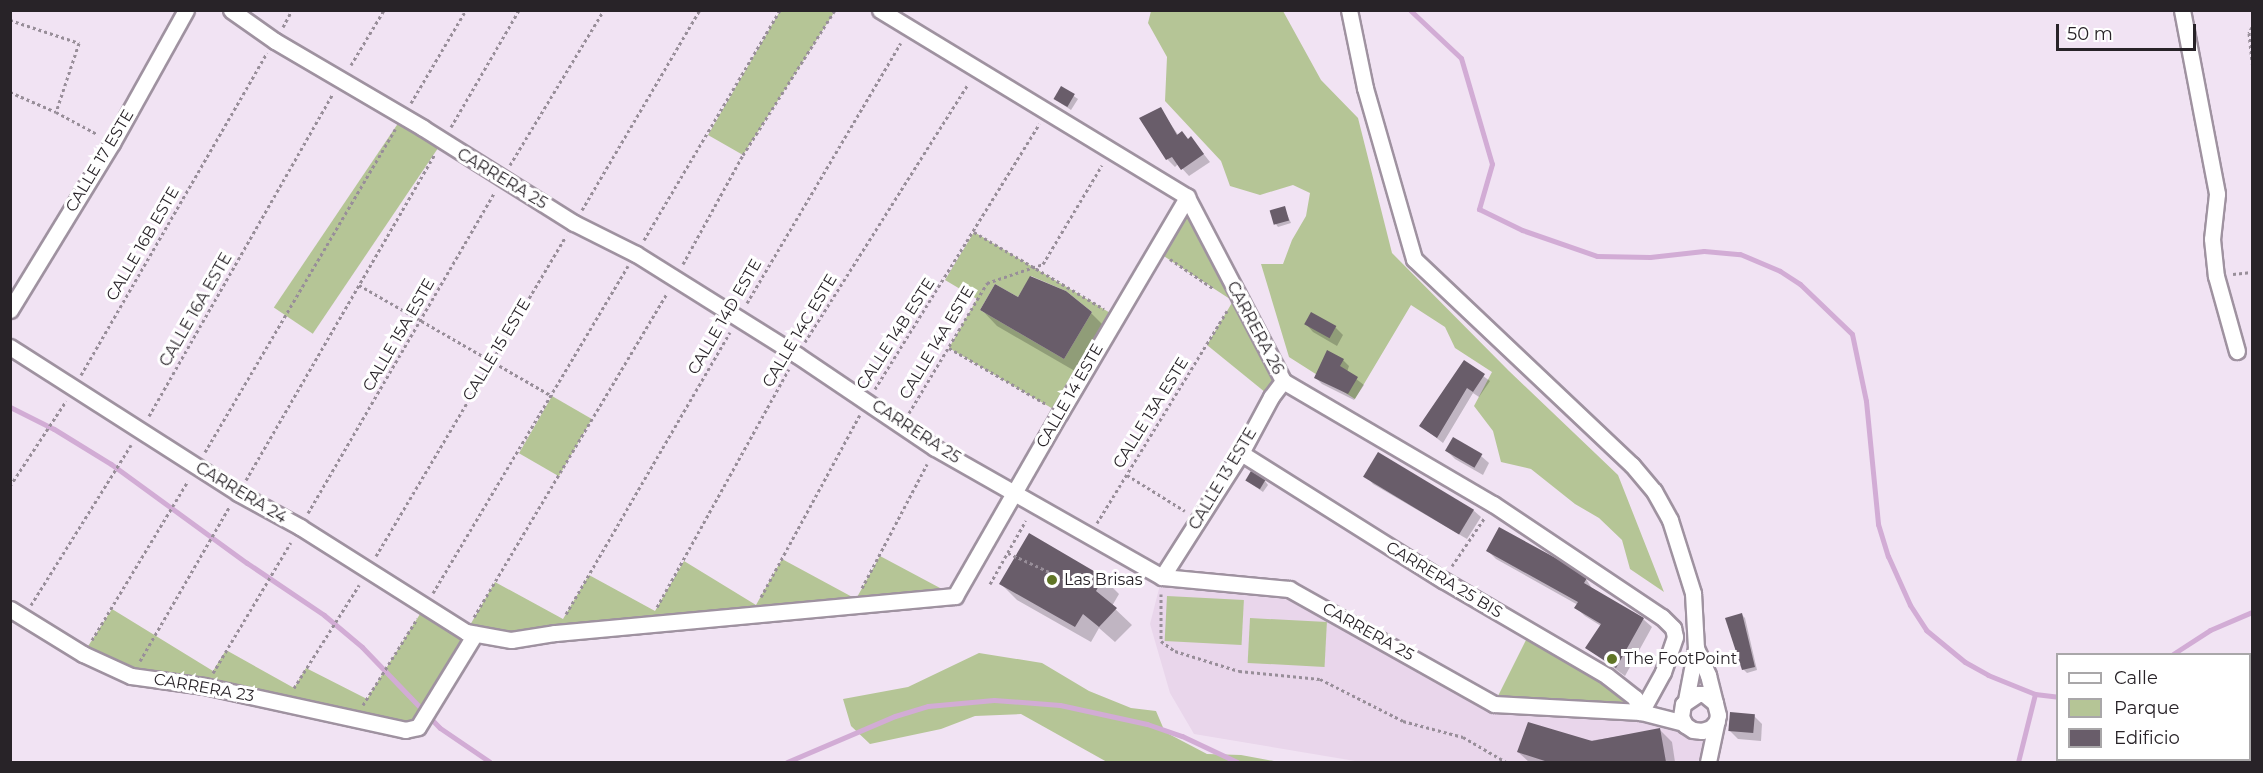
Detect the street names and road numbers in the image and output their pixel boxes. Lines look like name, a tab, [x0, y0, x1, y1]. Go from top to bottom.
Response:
street label: CALLE 17 ESTE	[62, 106, 138, 216]
street label: CARRERA 25	[453, 145, 551, 213]
street label: CALLE 16B ESTE	[103, 184, 183, 304]
street label: CALLE 16A ESTE	[156, 250, 236, 370]
street label: CALLE 14D ESTE	[684, 256, 766, 378]
street label: CALLE 14C ESTE	[759, 271, 841, 391]
street label: CALLE 15A ESTE	[359, 275, 439, 395]
street label: CALLE 14B ESTE	[853, 275, 939, 393]
street label: CARRERA 26	[1222, 278, 1288, 378]
street label: CALLE 14A ESTE	[896, 283, 978, 403]
street label: CALLE 15 ESTE	[459, 296, 535, 404]
street label: CALLE 14 ESTE	[1032, 340, 1108, 452]
street label: CALLE 13A ESTE	[1109, 354, 1193, 472]
street label: CARRERA 25	[868, 396, 964, 468]
street label: CALLE 13 ESTE	[1185, 425, 1261, 533]
street label: CARRERA 24	[192, 458, 290, 528]
street label: CARRERA 25 BIS	[1382, 538, 1506, 622]
street label: CARRERA 25	[1319, 599, 1417, 665]
street label: CARRERA 23	[152, 670, 256, 706]

